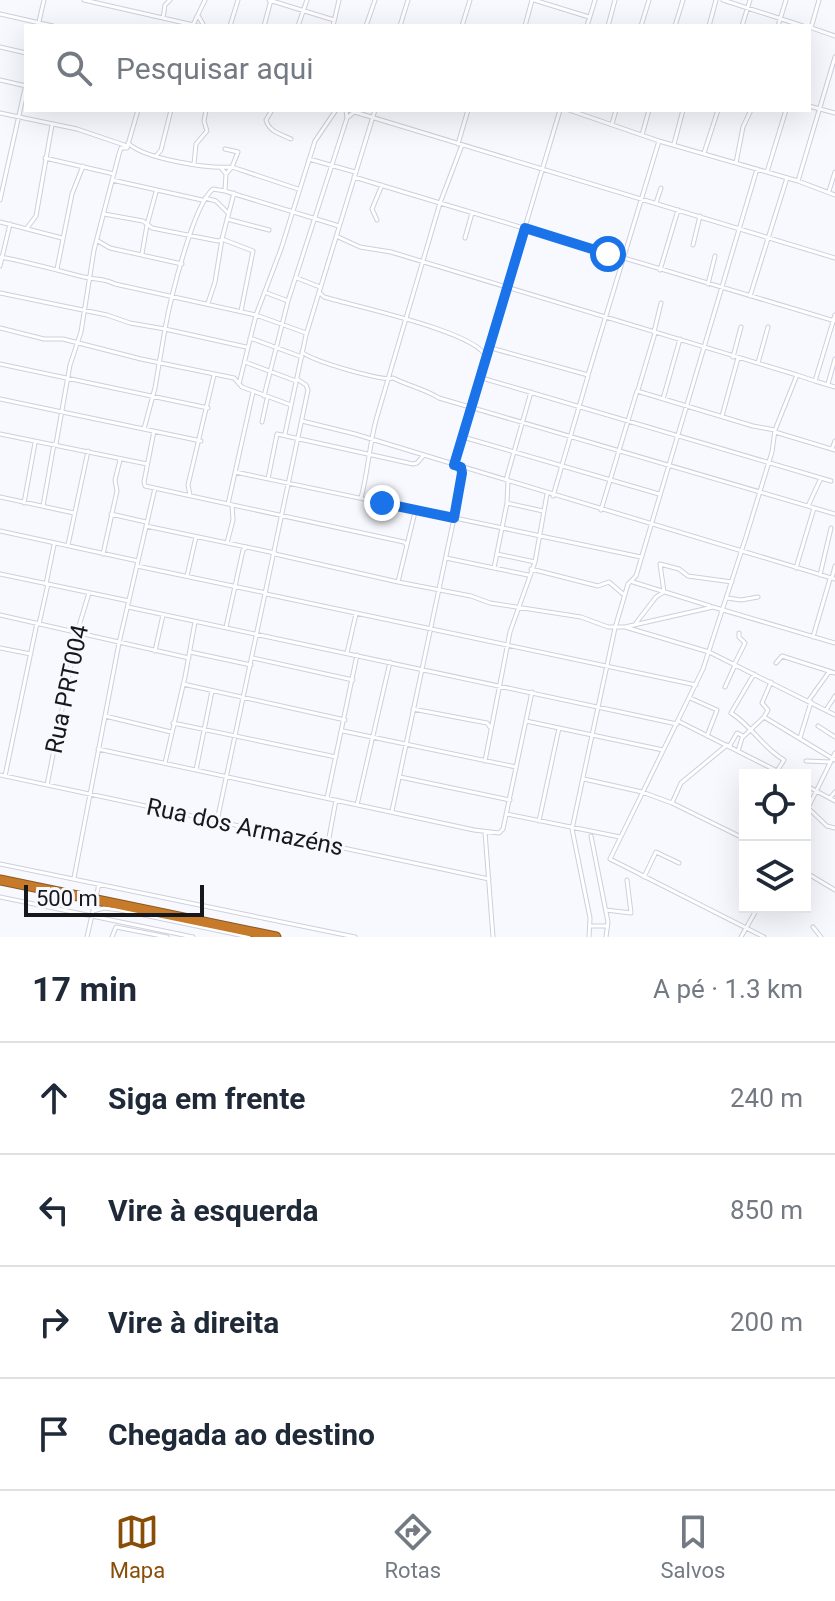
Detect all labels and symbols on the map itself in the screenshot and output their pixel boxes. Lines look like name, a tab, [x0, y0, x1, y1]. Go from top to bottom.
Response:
route start	[590, 236, 626, 272]
route end	[364, 485, 400, 521]
street label: Rua PRT004	[40, 622, 94, 756]
street label: Rua dos Armazéns	[144, 792, 346, 862]
scale bar	[24, 881, 204, 917]

